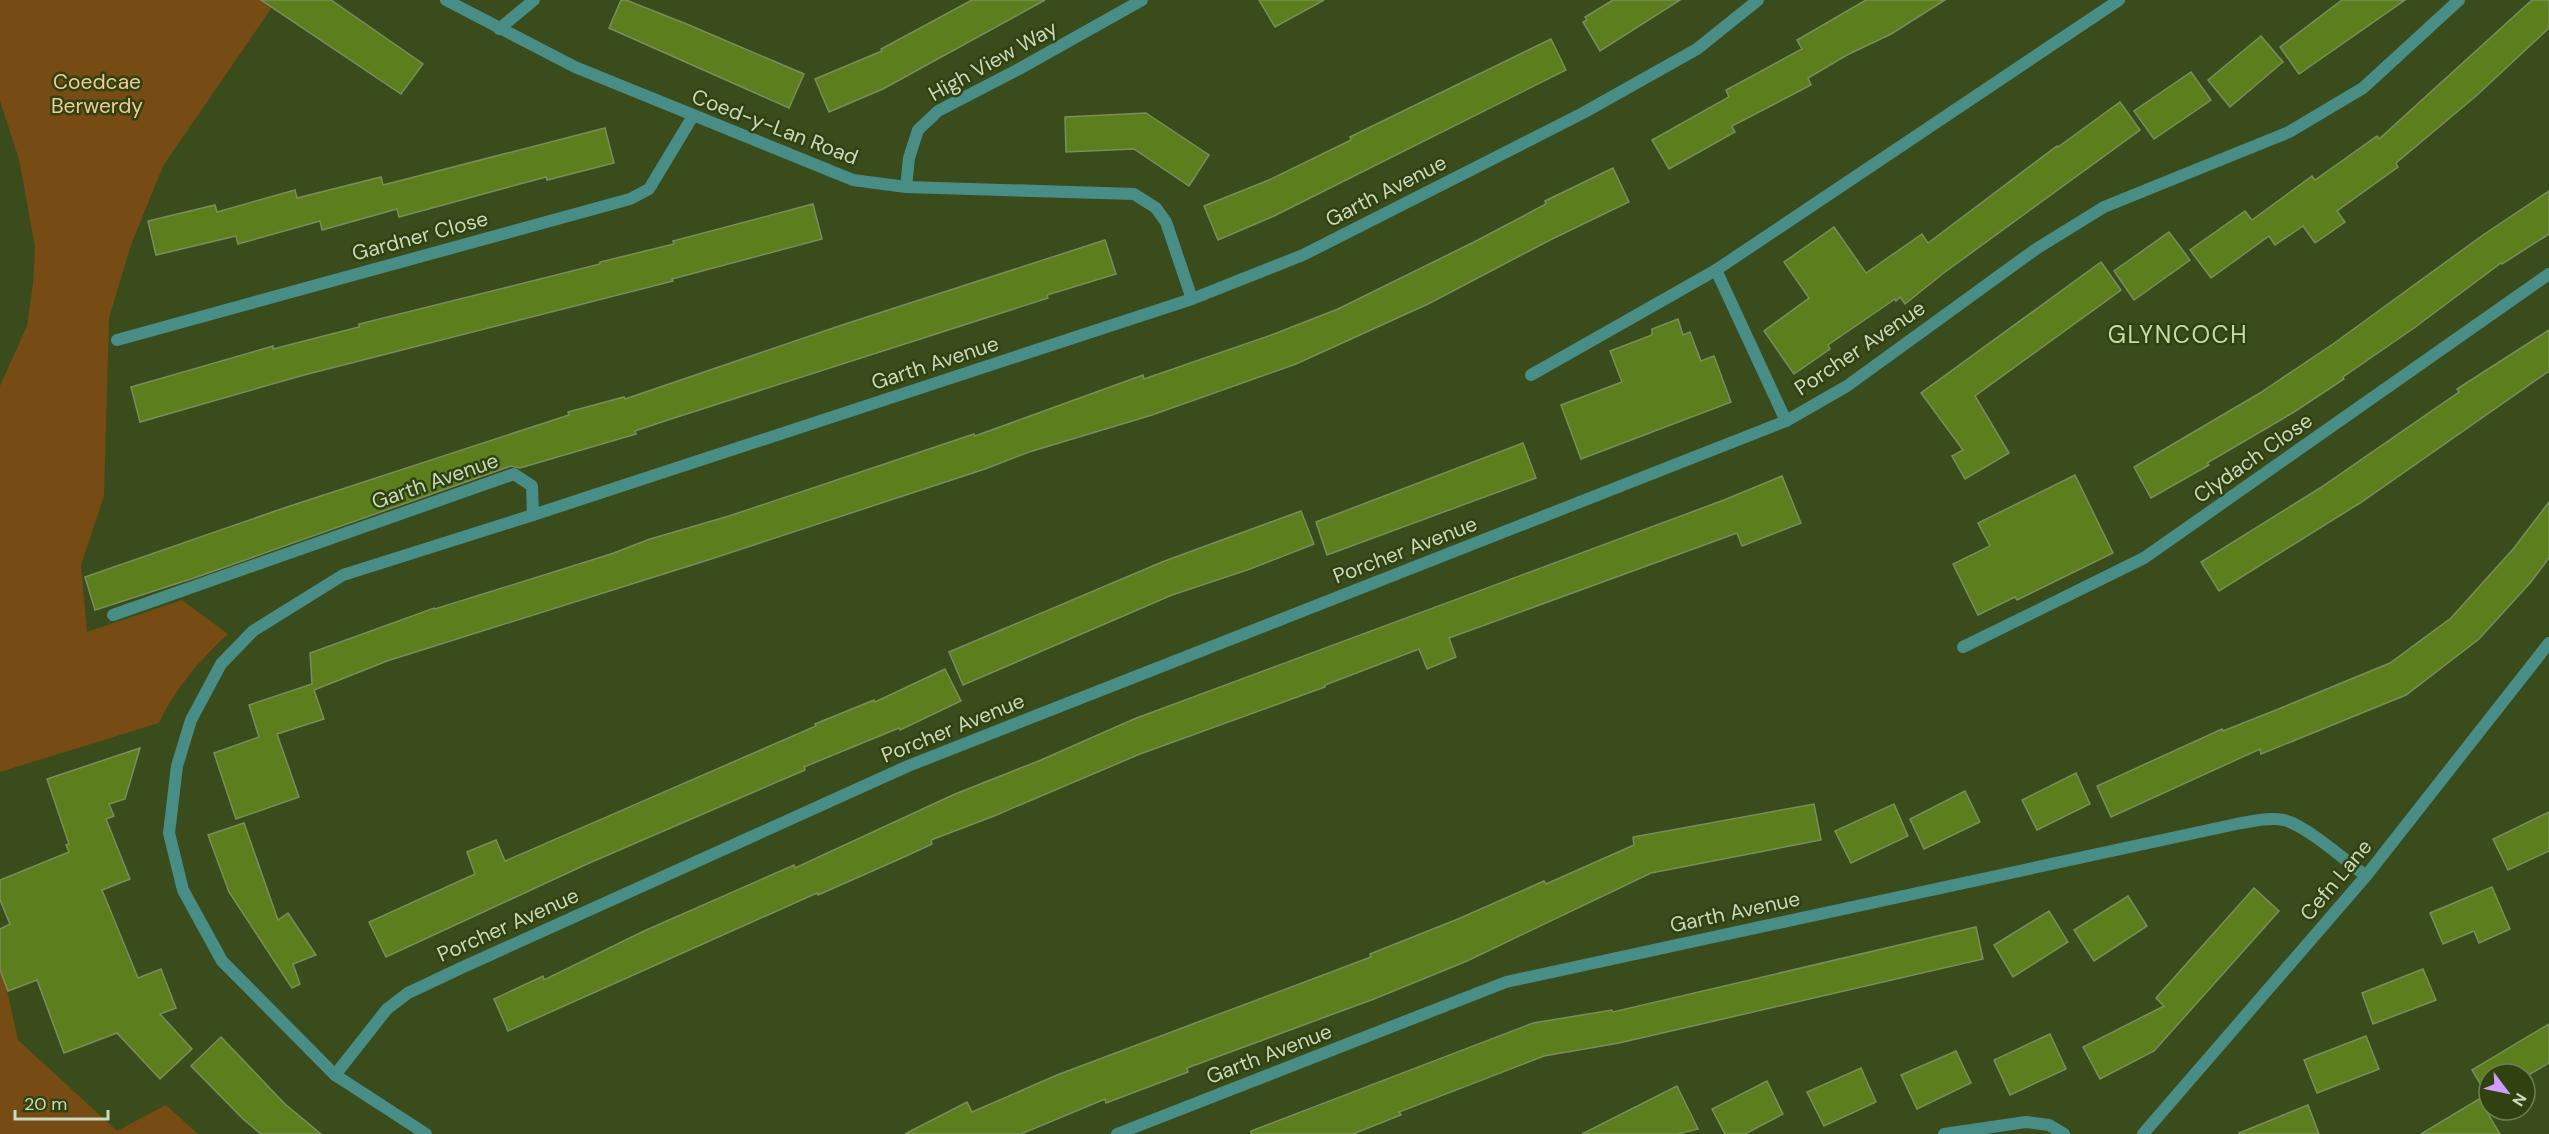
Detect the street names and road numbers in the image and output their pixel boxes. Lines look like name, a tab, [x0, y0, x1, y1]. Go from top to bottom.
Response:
street label: High View Way	[924, 14, 1063, 108]
street label: Coed-y-Lan Road	[688, 82, 862, 172]
street label: Garth Avenue	[1321, 148, 1451, 234]
street label: Gardner Close	[349, 204, 491, 268]
street label: Porcher Avenue	[1789, 294, 1931, 402]
street label: Garth Avenue	[868, 329, 1002, 397]
street label: Clydach Close	[2188, 407, 2318, 509]
street label: Garth Avenue	[368, 446, 502, 516]
street label: Porcher Avenue	[1329, 510, 1481, 590]
street label: Porcher Avenue	[877, 686, 1029, 769]
street label: Cefn Lane	[2294, 833, 2378, 927]
street label: Porcher Avenue	[433, 881, 583, 969]
street label: Garth Avenue	[1667, 885, 1803, 939]
street label: Garth Avenue	[1202, 1017, 1336, 1091]

